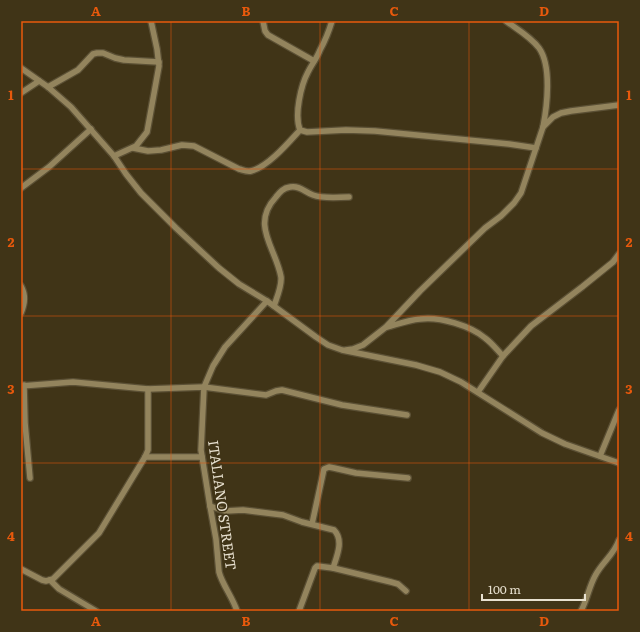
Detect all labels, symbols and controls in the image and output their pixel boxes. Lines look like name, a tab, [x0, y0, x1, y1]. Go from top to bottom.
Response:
text: A	[91, 1, 101, 20]
text: B	[242, 1, 251, 20]
text: C	[389, 1, 399, 20]
text: D	[539, 1, 549, 20]
text: 1	[8, 85, 14, 104]
text: 1	[626, 85, 632, 104]
text: 2	[8, 232, 15, 251]
text: 2	[626, 232, 633, 251]
text: 3	[7, 379, 15, 398]
text: 3	[625, 379, 633, 398]
street label: ITALIANO STREET	[204, 439, 242, 571]
text: 4	[7, 526, 15, 545]
text: 4	[625, 526, 633, 545]
scale bar	[482, 576, 585, 602]
text: 100 m	[488, 580, 521, 598]
text: A	[91, 611, 101, 630]
text: B	[242, 611, 251, 630]
text: C	[389, 611, 399, 630]
text: D	[539, 611, 549, 630]

